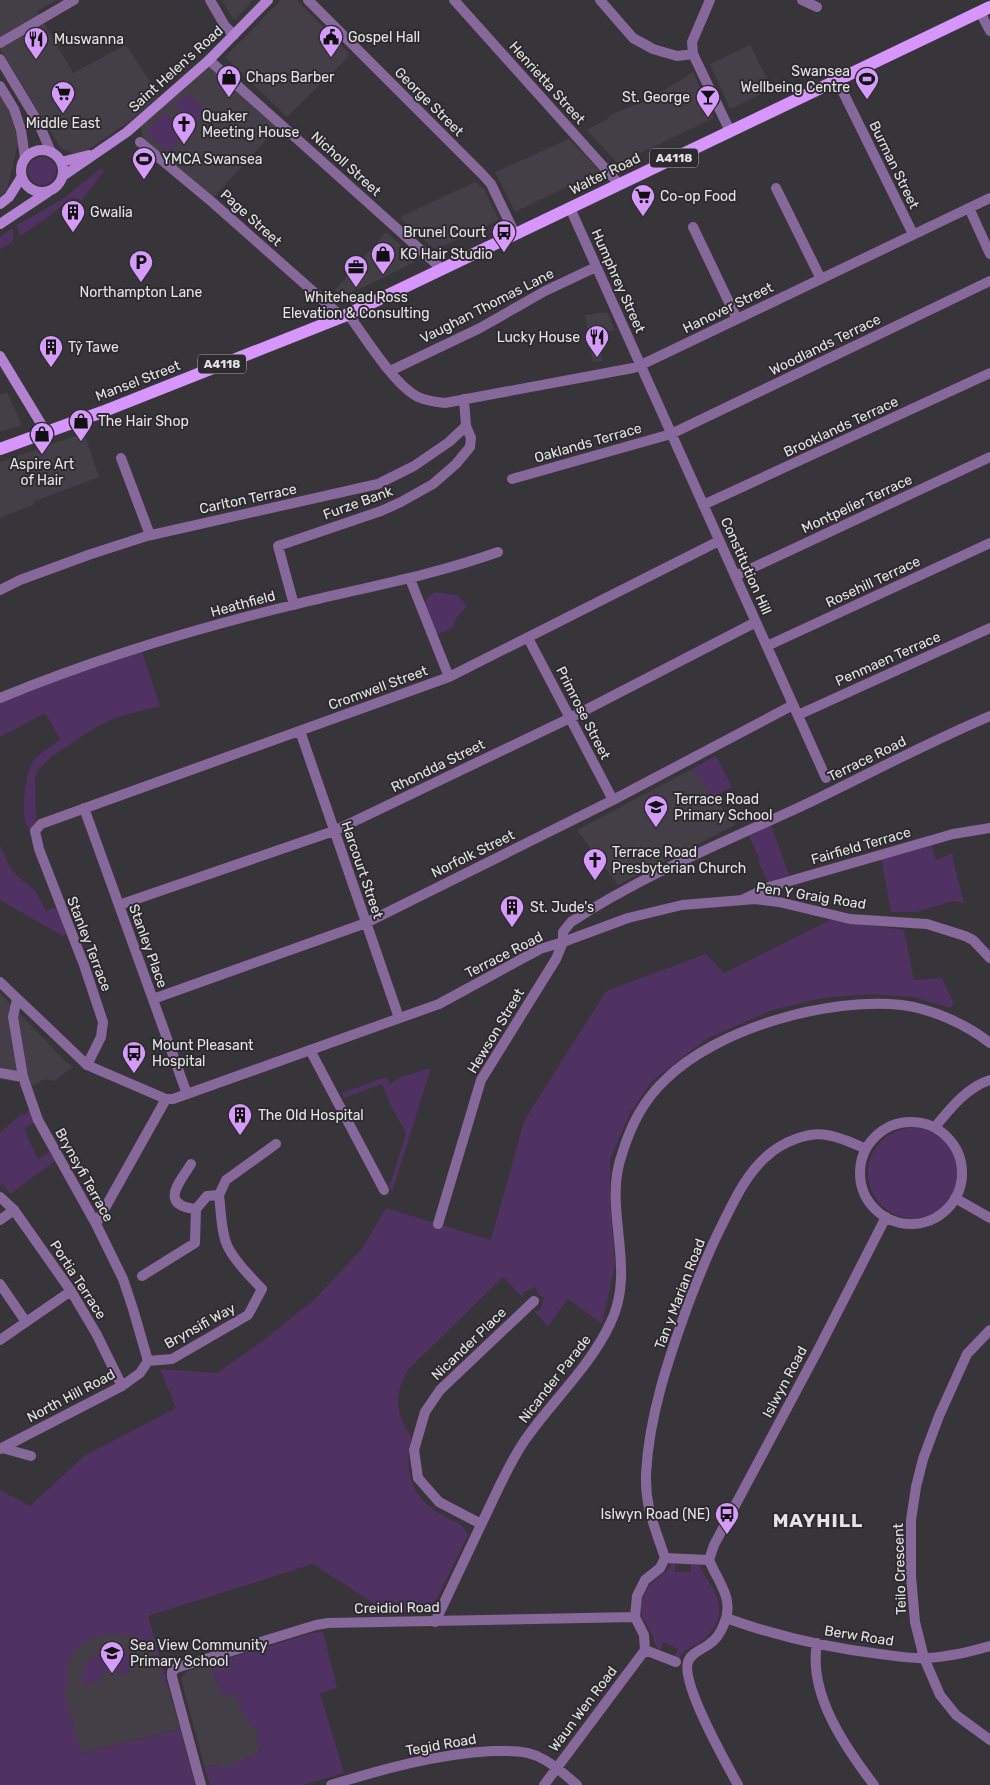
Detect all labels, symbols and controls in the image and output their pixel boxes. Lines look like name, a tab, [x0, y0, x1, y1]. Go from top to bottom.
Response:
street label: Saint Helen's Road	[125, 22, 227, 116]
public building icon: Gospel Hall	[318, 24, 344, 58]
restaurant icon: Muswanna	[23, 26, 49, 60]
place label: Gospel Hall	[348, 29, 420, 46]
place label: Muswanna	[54, 31, 124, 48]
street label: Henrietta Street	[505, 38, 589, 128]
place label: Swansea Wellbeing Centre	[741, 63, 850, 96]
shop icon: Chaps Barber	[216, 64, 242, 98]
street label: George Street	[391, 64, 467, 140]
sports icon: Swansea Wellbeing Centre	[854, 66, 880, 100]
place label: Chaps Barber	[246, 69, 335, 86]
supermarket icon: Middle East	[50, 80, 76, 114]
bar icon: St. George	[695, 84, 721, 118]
place label: St. George	[622, 89, 690, 106]
place label: Quaker Meeting House	[202, 108, 299, 141]
church icon: Quaker Meeting House	[171, 111, 197, 145]
place label: Middle East	[26, 115, 101, 132]
street label: Burman Street	[865, 118, 923, 212]
street label: Nicholl Street	[308, 128, 385, 200]
sports icon: YMCA Swansea	[131, 146, 157, 180]
road number: A4118	[650, 148, 698, 168]
street label: Walter Road	[567, 149, 643, 199]
place label: YMCA Swansea	[162, 151, 263, 168]
supermarket icon: Co-op Food	[630, 183, 656, 217]
street label: Page Street	[217, 186, 286, 250]
place label: Co-op Food	[660, 188, 736, 205]
building icon: Gwalia	[60, 199, 86, 233]
place label: Gwalia	[90, 204, 133, 221]
bus stop icon: Brunel Court	[491, 219, 517, 253]
place label: Brunel Court	[403, 224, 487, 241]
street label: Humphrey Street	[588, 226, 649, 336]
shop icon: KG Hair Studio	[370, 241, 396, 275]
place label: KG Hair Studio	[400, 246, 493, 263]
parking icon: Northampton Lane	[128, 249, 154, 283]
office icon: Whitehead Ross Elevation & Consulting	[343, 254, 369, 288]
street label: Vaughan Thomas Lane	[417, 265, 557, 347]
street label: Hanover Street	[680, 279, 776, 337]
place label: Northampton Lane	[80, 284, 203, 301]
place label: Whitehead Ross Elevation & Consulting	[282, 289, 430, 322]
street label: Woodlands Terrace	[766, 311, 884, 379]
restaurant icon: Lucky House	[584, 324, 610, 358]
place label: Lucky House	[497, 329, 580, 346]
building icon: Tŷ Tawe	[38, 334, 64, 368]
place label: Tŷ Tawe	[68, 339, 119, 356]
road number: A4118	[198, 354, 246, 374]
street label: Mansel Street	[93, 357, 183, 405]
street label: Brooklands Terrace	[781, 393, 901, 461]
shop icon: The Hair Shop	[68, 408, 94, 442]
place label: The Hair Shop	[98, 413, 189, 430]
street label: Oaklands Terrace	[532, 419, 644, 466]
shop icon: Aspire Art of Hair	[29, 421, 55, 455]
place label: Aspire Art of Hair	[10, 456, 75, 489]
street label: Montpelier Terrace	[799, 471, 915, 537]
street label: Carlton Terrace	[198, 480, 298, 518]
street label: Furze Bank	[321, 482, 396, 523]
street label: Constitution Hill	[717, 515, 775, 617]
street label: Rosehill Terrace	[823, 553, 923, 611]
street label: Heathfield	[209, 587, 277, 621]
street label: Penmaen Terrace	[833, 628, 943, 690]
street label: Cromwell Street	[326, 662, 430, 714]
street label: Primrose Street	[552, 664, 614, 763]
street label: Terrace Road	[825, 733, 909, 785]
street label: Rhondda Street	[388, 736, 488, 796]
place label: Terrace Road Primary School	[674, 791, 772, 824]
school or university icon: Terrace Road Primary School	[643, 794, 669, 828]
street label: Harcourt Street	[337, 819, 387, 921]
street label: Fairfield Terrace	[809, 824, 913, 868]
street label: Norfolk Street	[428, 826, 518, 882]
place label: Terrace Road Presbyterian Church	[612, 844, 746, 877]
church icon: Terrace Road Presbyterian Church	[582, 847, 608, 881]
street label: Pen Y Graig Road	[755, 879, 867, 913]
street label: Stanley Terrace	[63, 894, 115, 994]
building icon: St. Jude's	[499, 894, 525, 928]
place label: St. Jude's	[530, 899, 594, 916]
street label: Stanley Place	[125, 902, 171, 990]
street label: Terrace Road	[462, 928, 546, 982]
street label: Hewson Street	[464, 985, 528, 1077]
place label: Mount Pleasant Hospital	[152, 1037, 254, 1070]
bus stop icon: Mount Pleasant Hospital	[121, 1040, 147, 1074]
building icon: The Old Hospital	[227, 1102, 253, 1136]
place label: The Old Hospital	[258, 1107, 364, 1124]
street label: Brynsyfi Terrace	[51, 1125, 117, 1225]
street label: Tan y Marian Road	[651, 1236, 709, 1352]
street label: Portia Terrace	[46, 1237, 110, 1323]
street label: Brynsifi Way	[162, 1299, 239, 1352]
street label: Nicander Place	[428, 1304, 510, 1384]
street label: Nicander Parade	[515, 1331, 595, 1427]
street label: Islwyn Road	[759, 1343, 811, 1421]
street label: North Hill Road	[24, 1366, 118, 1426]
bus stop icon: Islwyn Road (NE)	[714, 1501, 740, 1535]
place label: Islwyn Road (NE)	[600, 1506, 710, 1523]
district label: MAYHILL	[773, 1509, 863, 1532]
street label: Teilo Crescent	[890, 1522, 910, 1615]
street label: Creidiol Road	[354, 1599, 440, 1617]
street label: Berw Road	[823, 1622, 895, 1650]
place label: Sea View Community Primary School	[130, 1637, 268, 1670]
school or university icon: Sea View Community Primary School	[99, 1640, 125, 1674]
street label: Waun Wen Road	[545, 1663, 621, 1755]
street label: Tegid Road	[404, 1730, 478, 1760]

